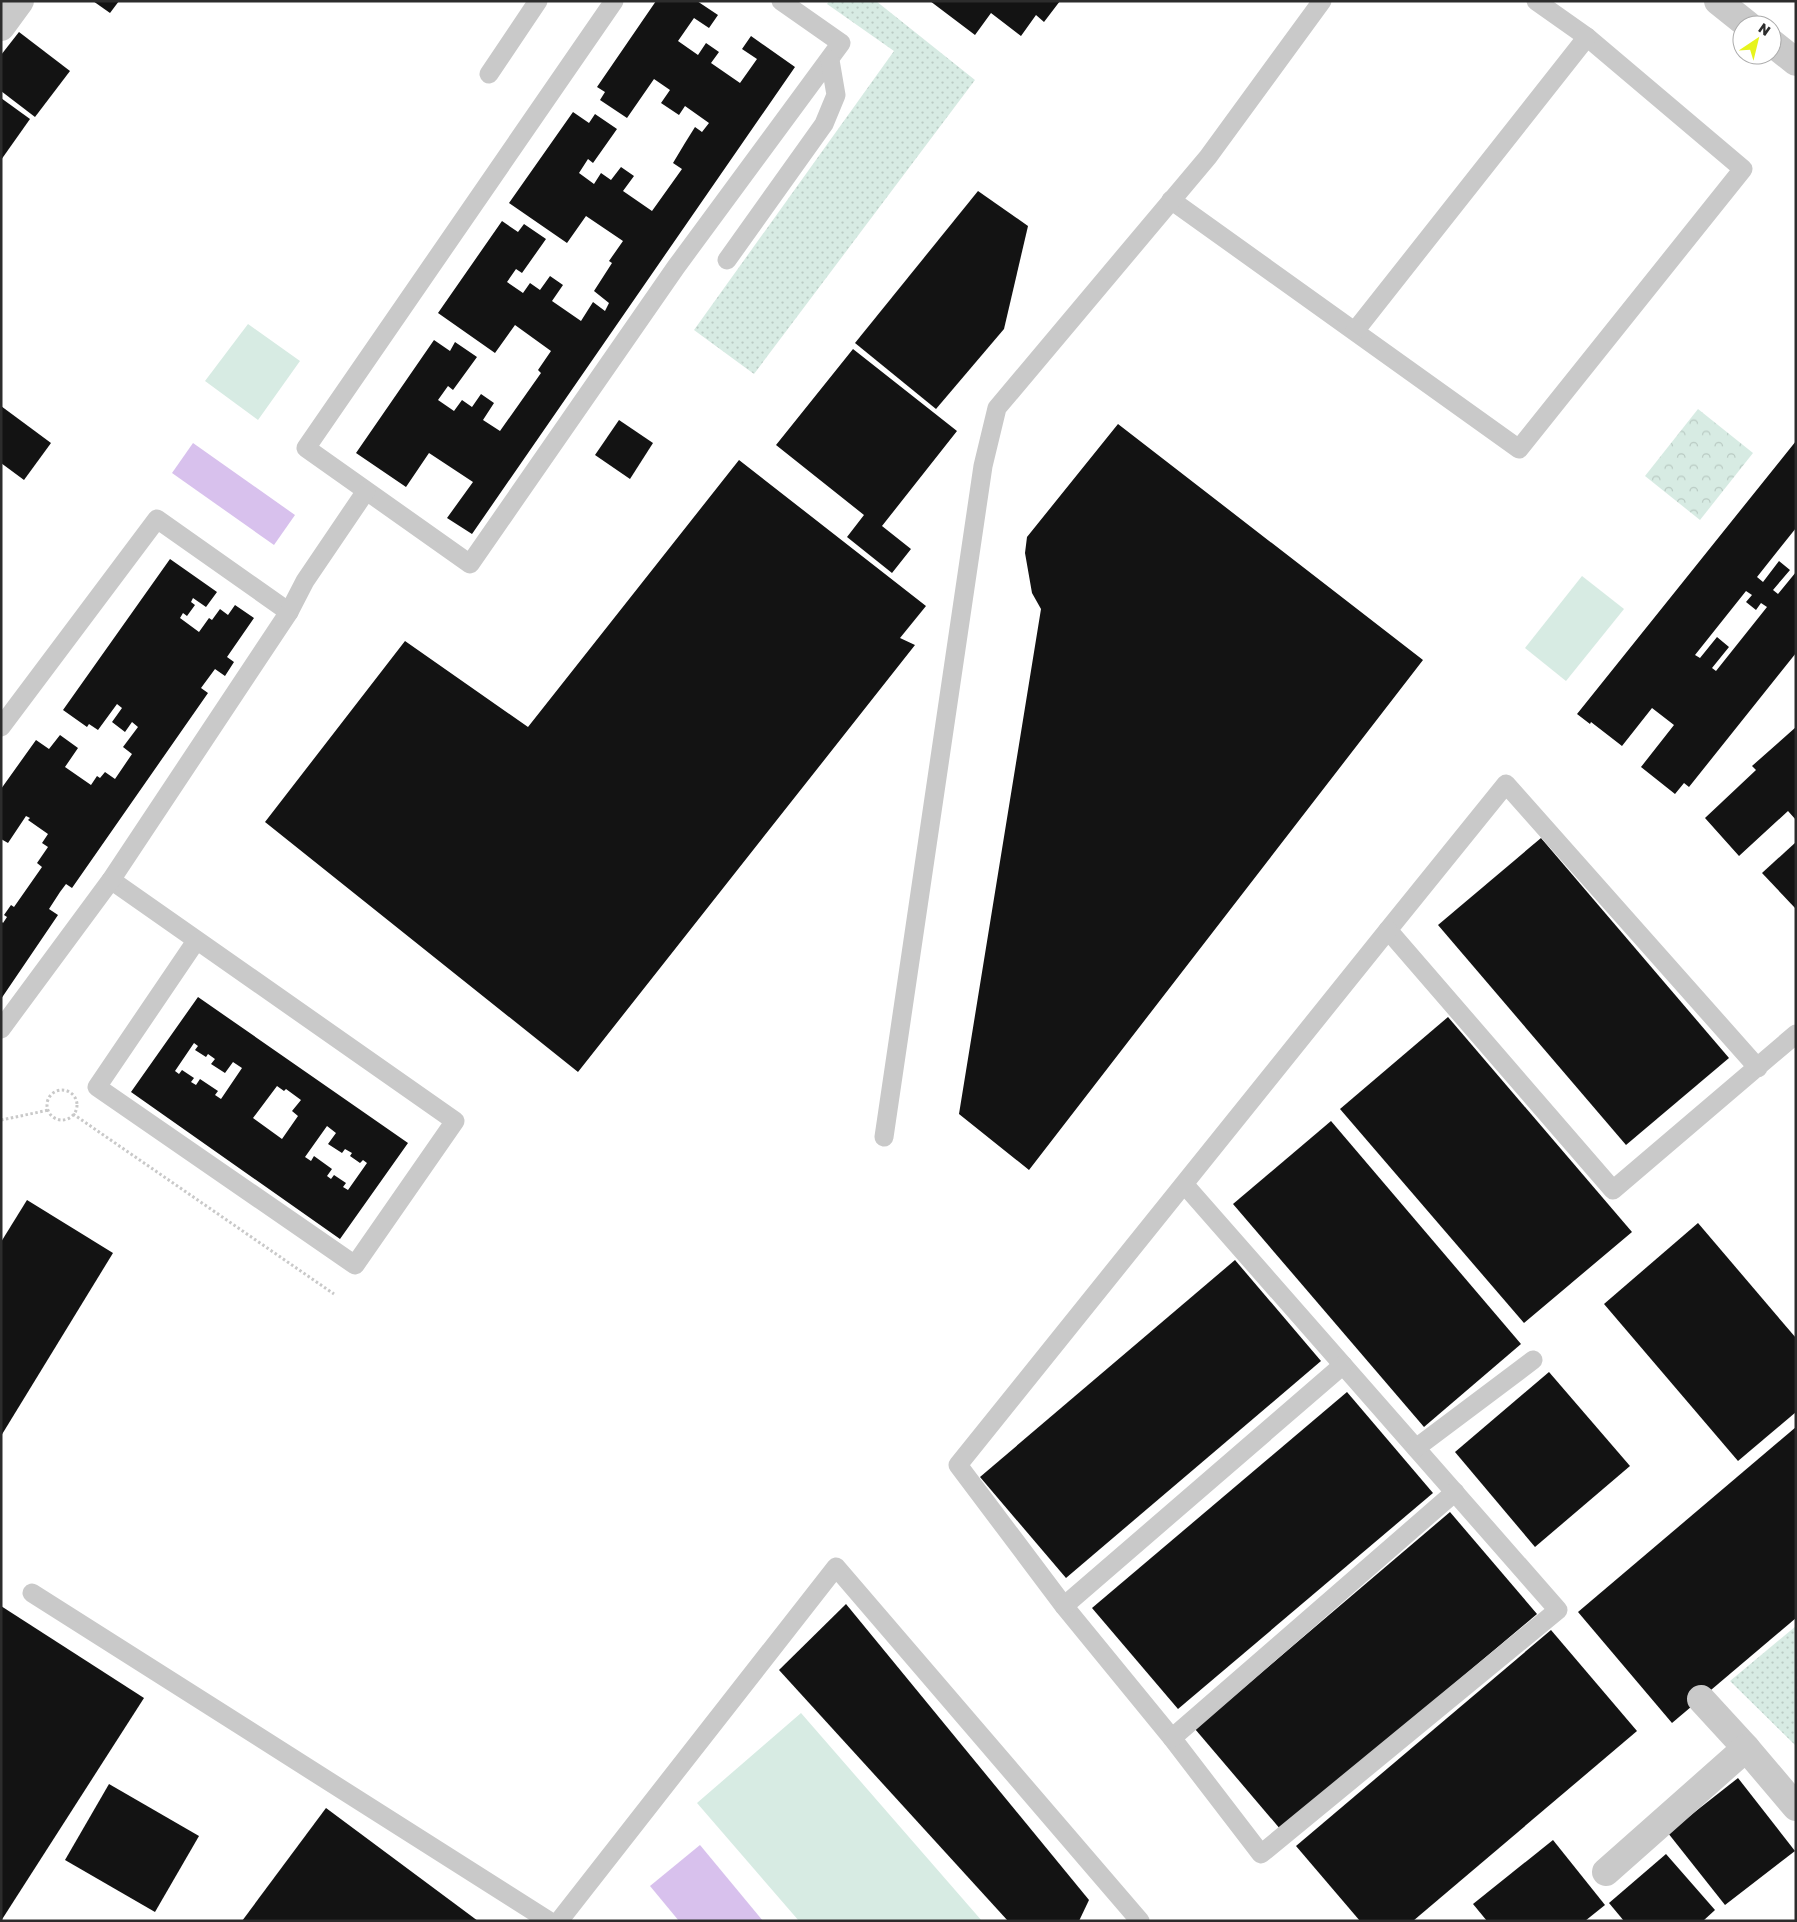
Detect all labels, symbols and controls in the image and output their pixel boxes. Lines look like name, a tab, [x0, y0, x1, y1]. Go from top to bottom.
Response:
north arrow	[1732, 15, 1782, 65]
text: N	[1756, 19, 1774, 39]

